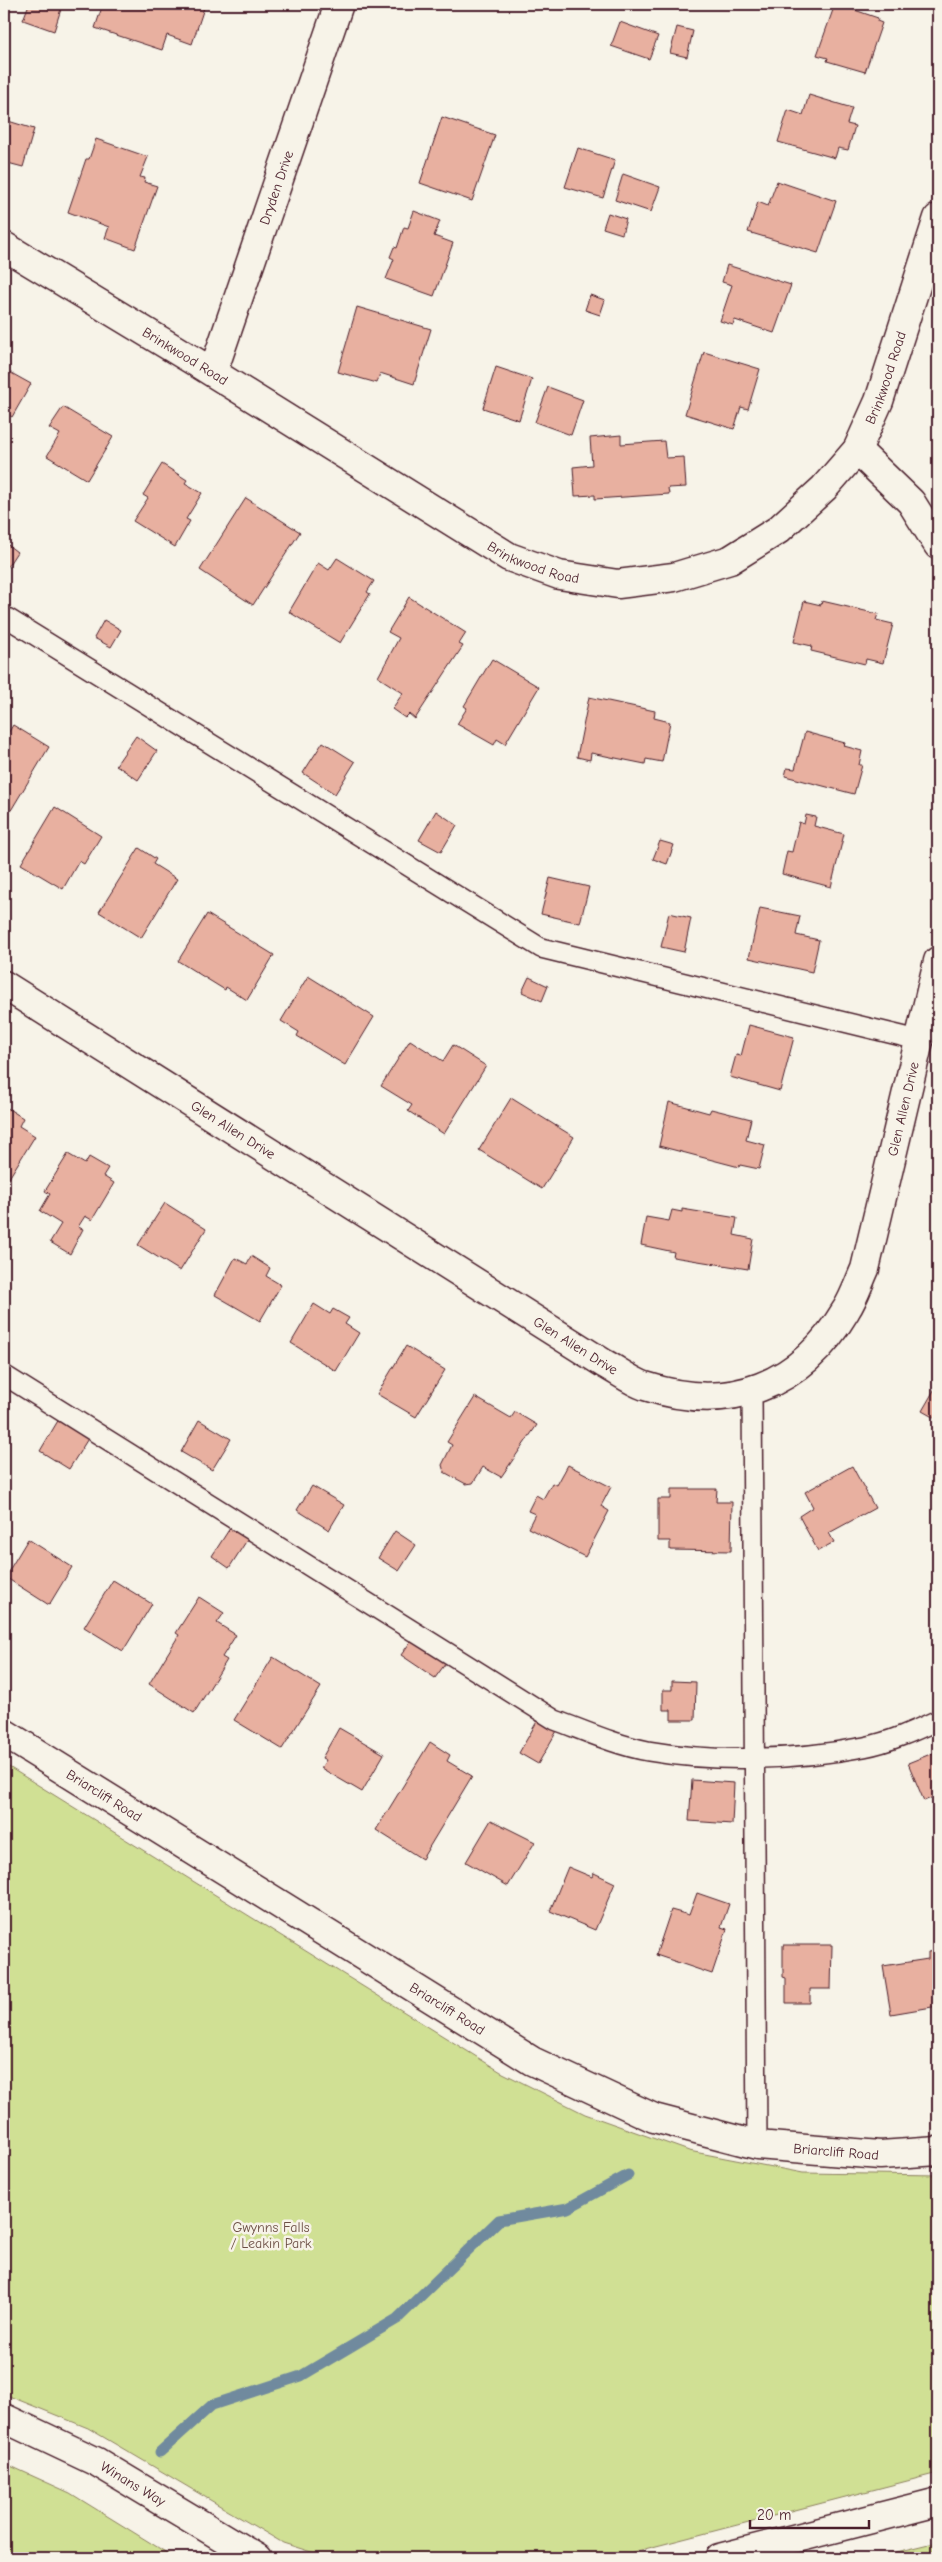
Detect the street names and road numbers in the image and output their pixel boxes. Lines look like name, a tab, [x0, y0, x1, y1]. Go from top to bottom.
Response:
street label: Dryden Drive	[256, 148, 297, 227]
street label: Brinkwood Road	[139, 323, 231, 389]
street label: Brinkwood Road	[861, 329, 909, 427]
street label: Brinkwood Road	[484, 537, 580, 586]
street label: Glen Allen Drive	[884, 1060, 922, 1158]
street label: Glen Allen Drive	[188, 1097, 279, 1162]
street label: Glen Allen Drive	[530, 1313, 621, 1378]
street label: Briarclift Road	[63, 1765, 145, 1825]
street label: Briarclift Road	[407, 1979, 488, 2038]
street label: Briarclift Road	[793, 2139, 879, 2163]
street label: Winans Way	[97, 2458, 170, 2510]

